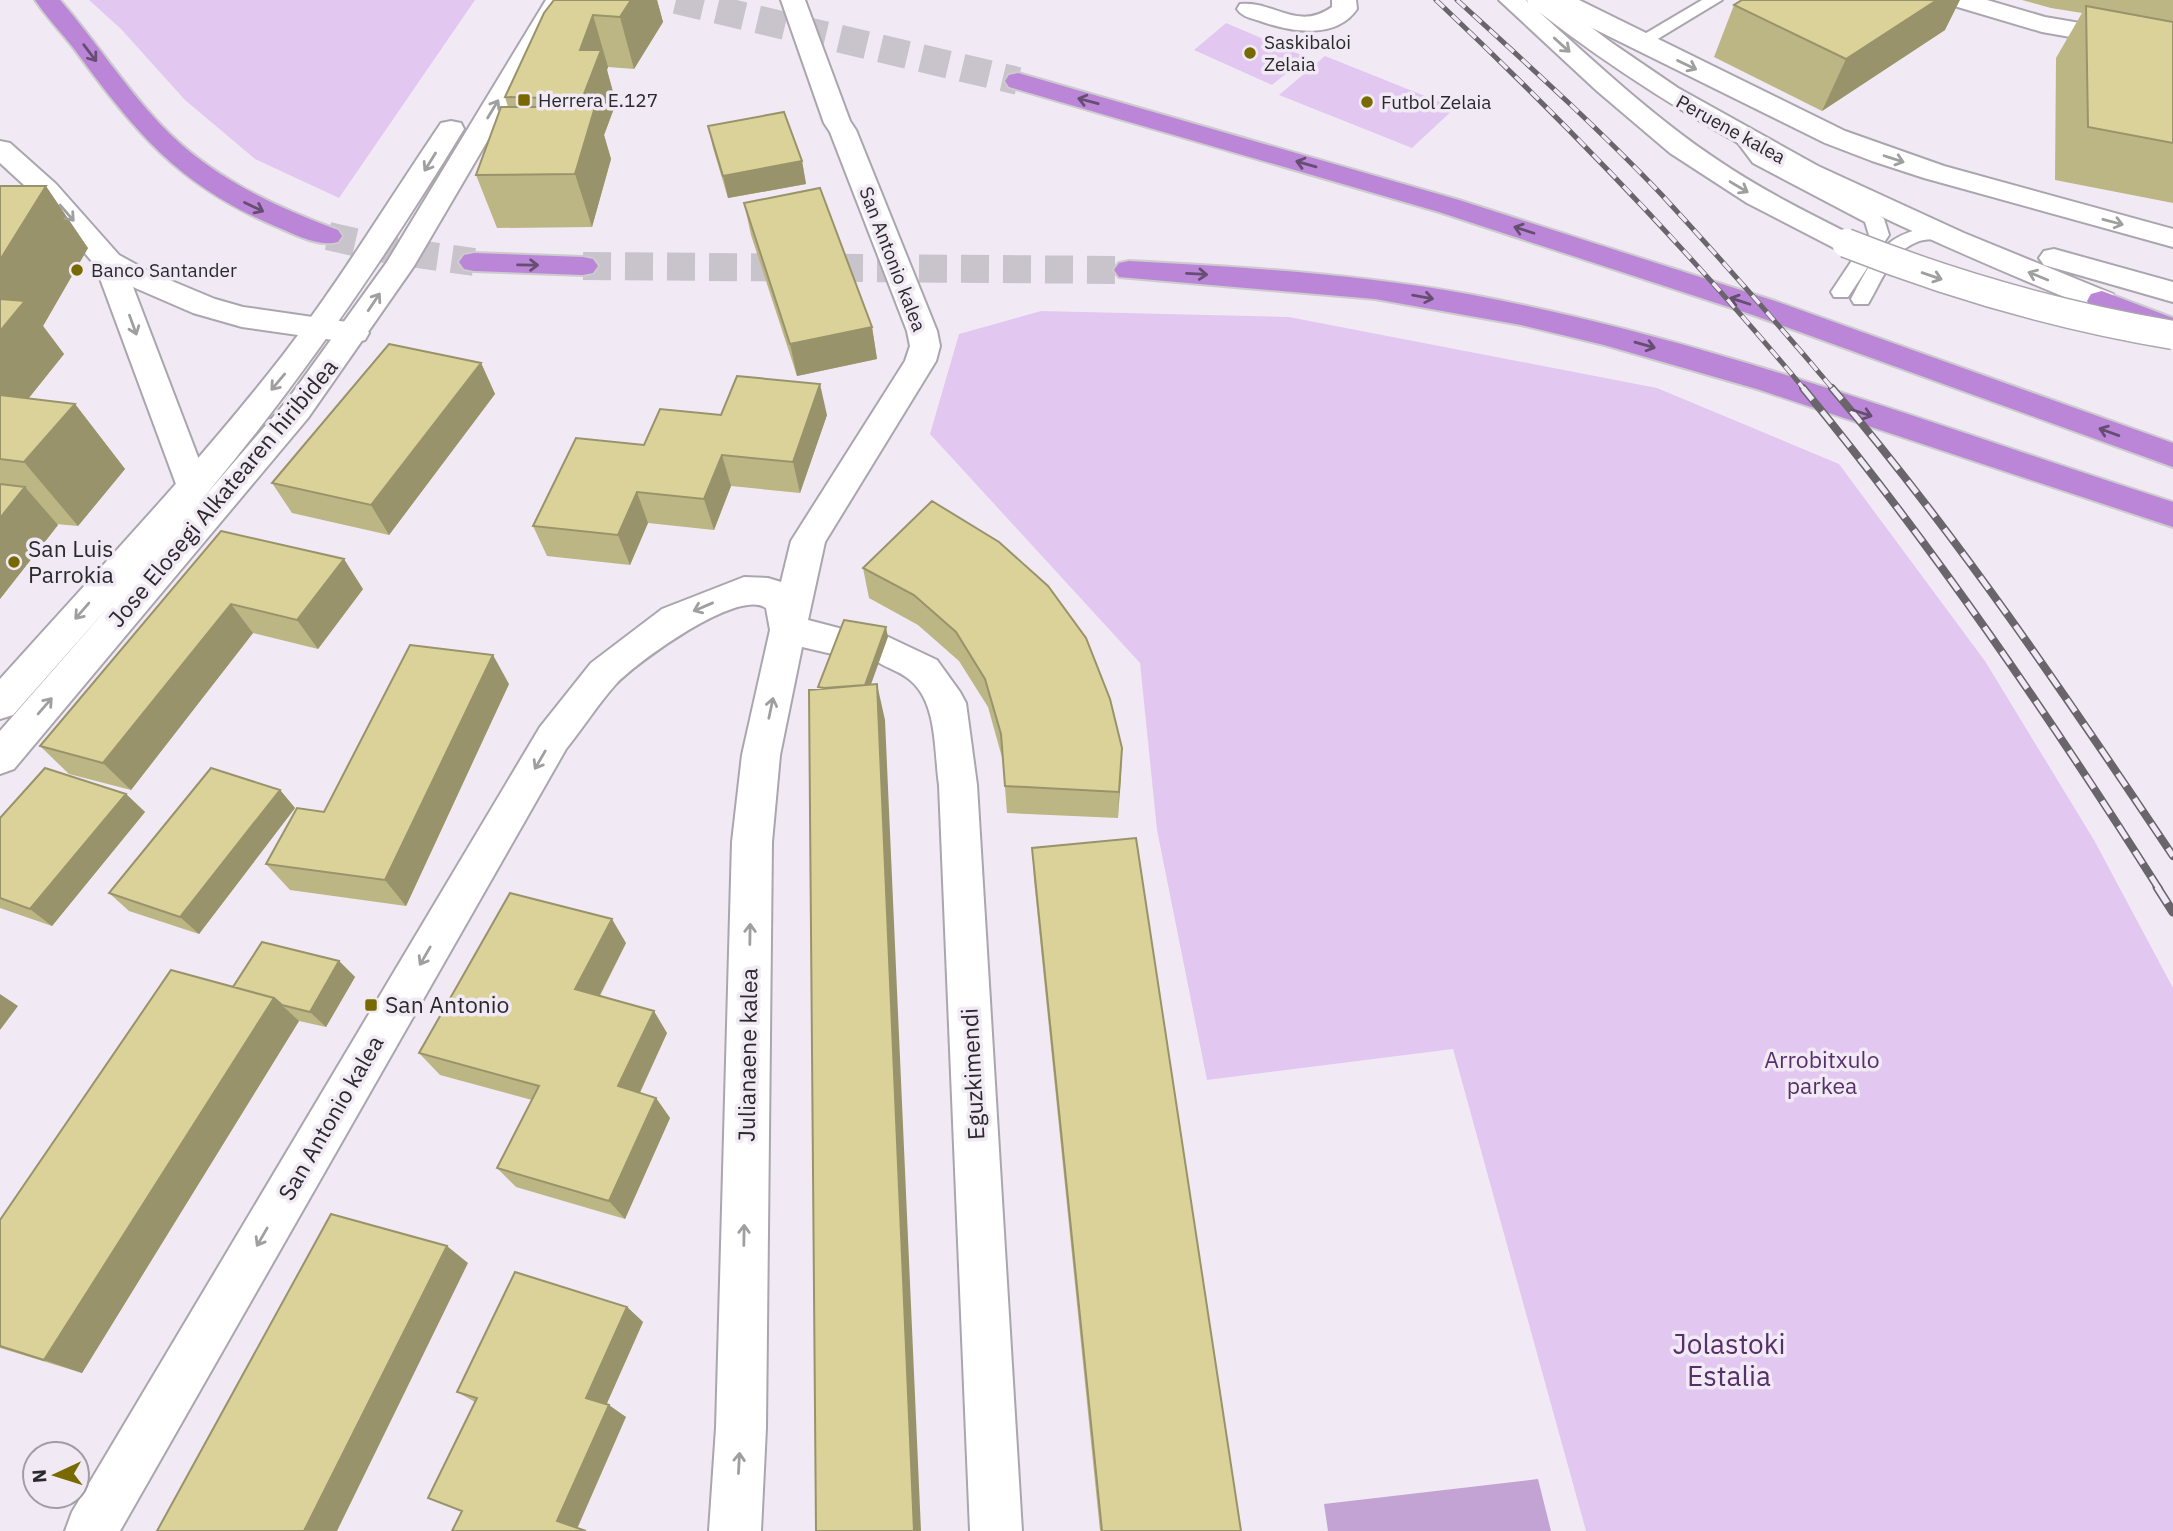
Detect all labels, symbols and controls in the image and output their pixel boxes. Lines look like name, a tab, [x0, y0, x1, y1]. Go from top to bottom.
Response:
place label: Saskibaloi Zelaia	[1264, 30, 1351, 76]
one-way arrow	[1552, 37, 1570, 53]
one-way arrow	[83, 43, 98, 62]
marker: Saskibaloi Zelaia	[1242, 45, 1258, 61]
one-way arrow	[1676, 59, 1697, 73]
place label: Herrera E.127	[538, 88, 658, 112]
street label: Peruene kalea	[1672, 89, 1790, 169]
place label: Futbol Zelaia	[1381, 90, 1492, 114]
marker: Herrera E.127	[516, 92, 532, 108]
one-way arrow	[1077, 93, 1099, 106]
marker: Futbol Zelaia	[1359, 94, 1375, 110]
one-way arrow	[487, 99, 501, 119]
one-way arrow	[423, 151, 437, 171]
one-way arrow	[1883, 153, 1905, 166]
one-way arrow	[1295, 156, 1317, 169]
one-way arrow	[1729, 180, 1749, 194]
street label: San Antonio kalea	[854, 183, 932, 335]
one-way arrow	[243, 201, 264, 215]
one-way arrow	[59, 204, 75, 222]
one-way arrow	[2102, 216, 2124, 229]
one-way arrow	[1513, 223, 1535, 236]
place label: Banco Santander	[91, 258, 237, 282]
one-way arrow	[517, 259, 540, 272]
marker: Banco Santander	[69, 262, 85, 278]
one-way arrow	[1185, 267, 1208, 280]
one-way arrow	[2028, 268, 2050, 281]
one-way arrow	[1921, 271, 1943, 283]
one-way arrow	[1411, 291, 1434, 305]
one-way arrow	[367, 293, 381, 313]
one-way arrow	[1729, 294, 1751, 307]
one-way arrow	[128, 314, 140, 336]
one-way arrow	[1633, 339, 1656, 352]
street label: Jose Elosegi Alkatearen hiribidea	[101, 352, 343, 633]
one-way arrow	[270, 373, 286, 391]
one-way arrow	[1851, 408, 1873, 420]
one-way arrow	[2098, 425, 2120, 437]
place label: San Luis Parrokia	[28, 533, 114, 589]
marker: San Luis Parrokia	[6, 554, 22, 570]
one-way arrow	[74, 601, 90, 619]
one-way arrow	[693, 602, 714, 615]
one-way arrow	[37, 697, 53, 715]
one-way arrow	[765, 698, 778, 720]
one-way arrow	[533, 749, 547, 769]
one-way arrow	[743, 923, 757, 946]
one-way arrow	[418, 946, 432, 966]
street label: Julianaene kalea	[730, 968, 764, 1142]
place label: San Antonio	[385, 989, 510, 1019]
marker: San Antonio	[363, 997, 379, 1013]
street label: Eguzkimendi	[954, 1007, 990, 1141]
street label: San Antonio kalea	[271, 1030, 389, 1205]
park label: Arrobitxulo parkea	[1764, 1044, 1880, 1100]
one-way arrow	[738, 1224, 751, 1247]
one-way arrow	[255, 1227, 269, 1247]
park label: Jolastoki Estalia	[1672, 1325, 1786, 1394]
north arrow	[21, 1440, 91, 1510]
one-way arrow	[732, 1452, 745, 1475]
text: N	[27, 1468, 51, 1484]

